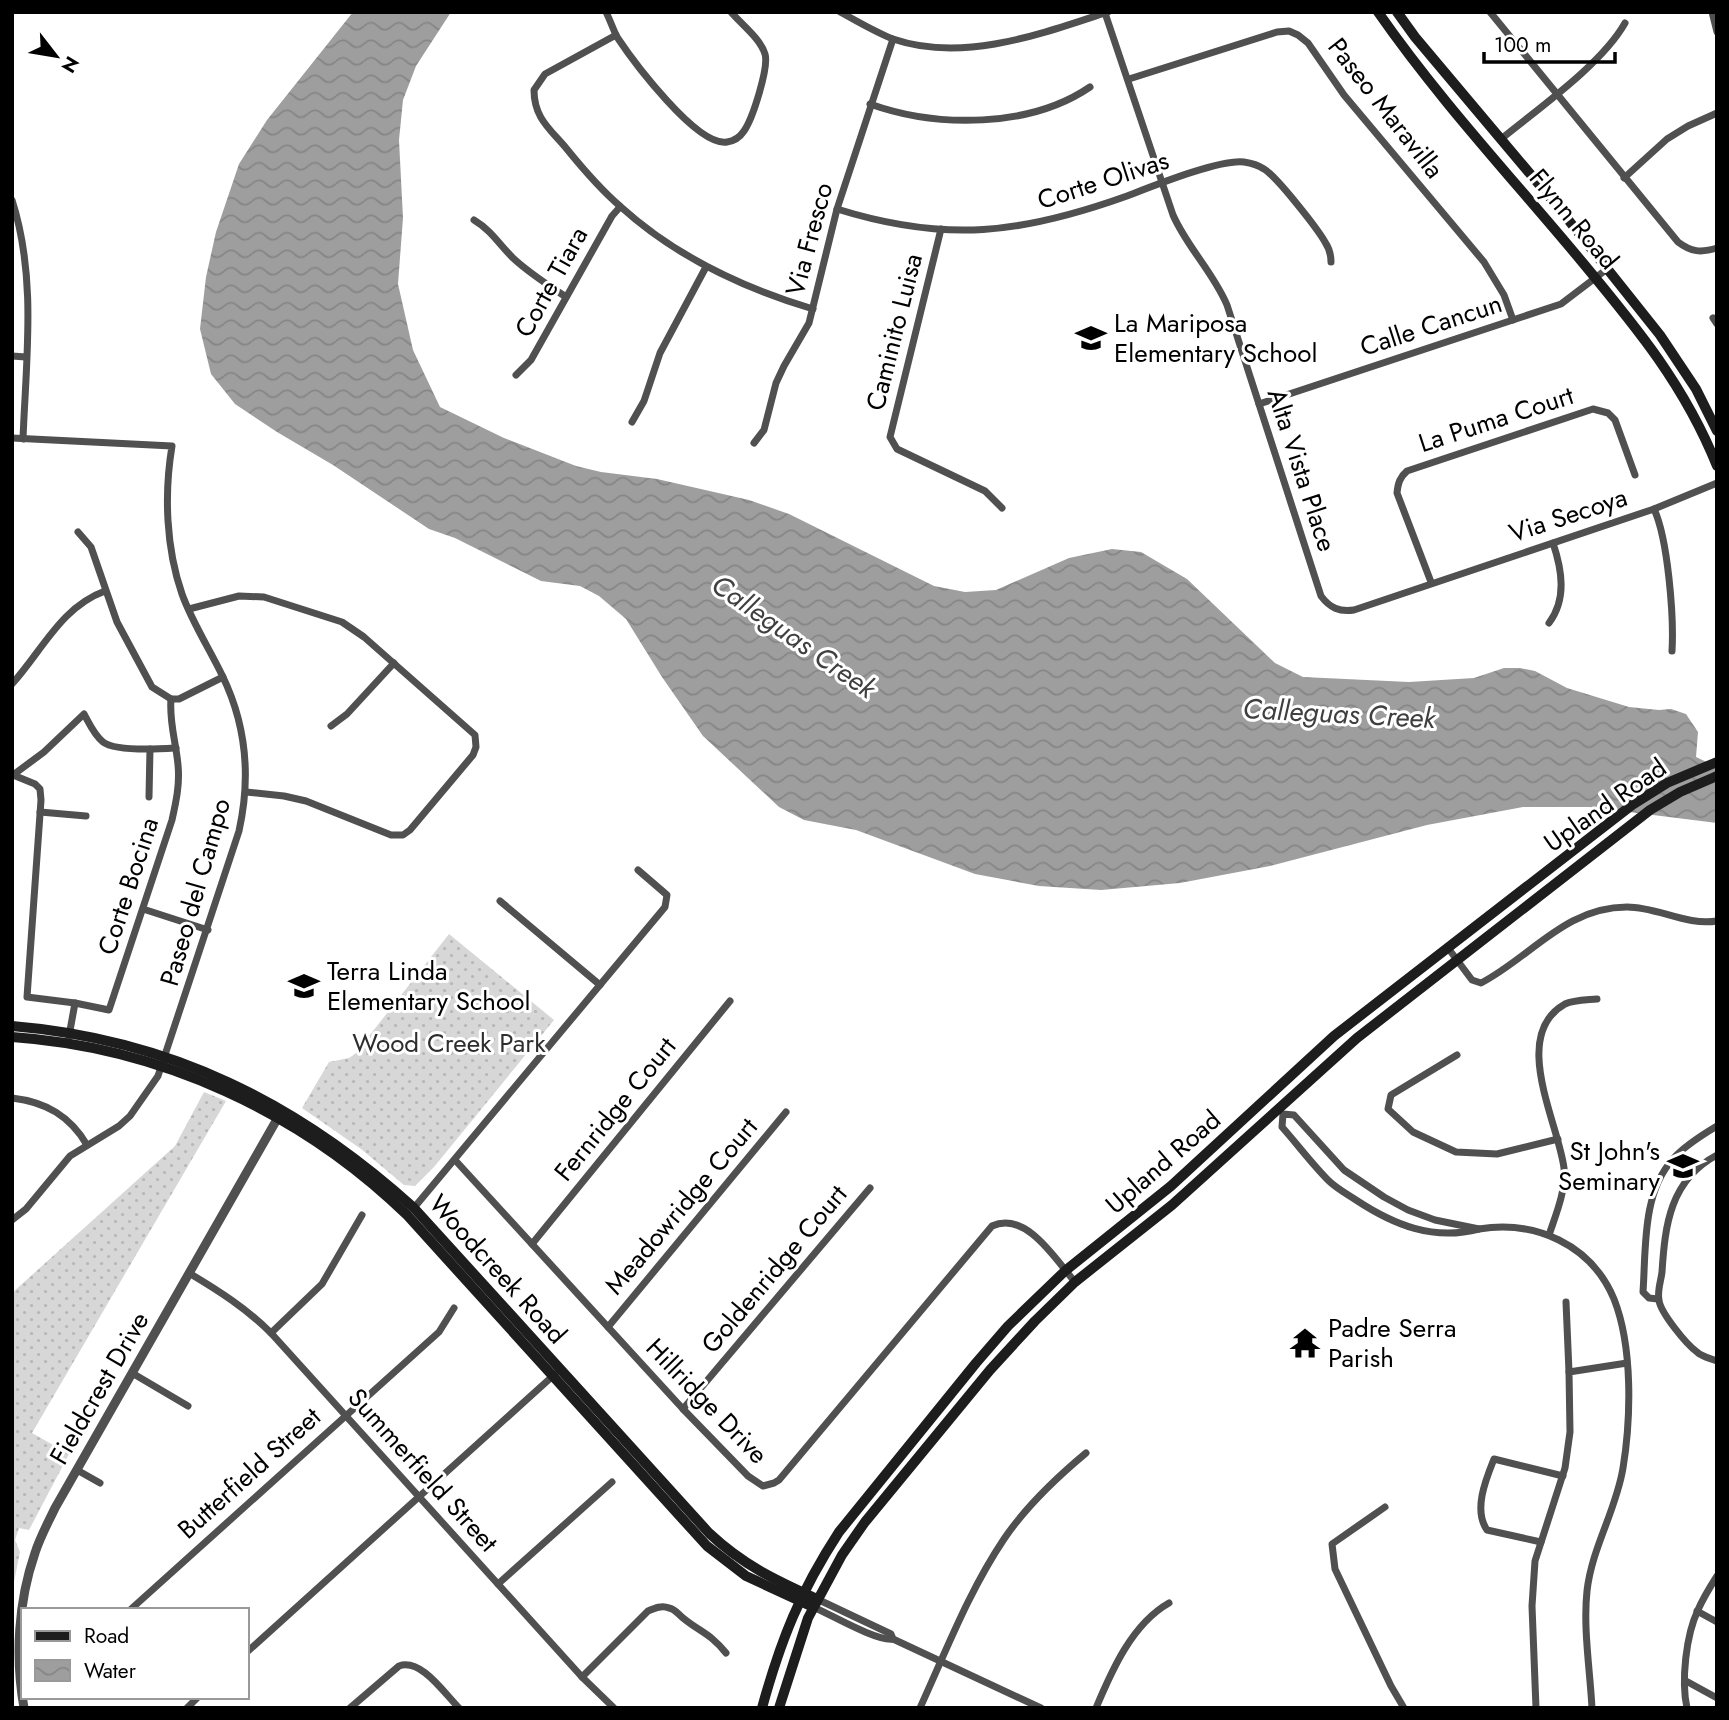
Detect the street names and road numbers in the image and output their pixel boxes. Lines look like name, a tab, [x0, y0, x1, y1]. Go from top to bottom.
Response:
street label: Paseo Maravilla	[1319, 30, 1453, 186]
street label: Corte Olivas	[1032, 141, 1174, 219]
street label: Flynn Road	[1520, 160, 1628, 278]
street label: Via Fresco	[776, 178, 842, 300]
street label: Corte Tiara	[505, 220, 597, 344]
street label: Caminito Luisa	[856, 249, 932, 415]
street label: Calle Cancun	[1355, 284, 1507, 366]
street label: La Puma Court	[1414, 376, 1579, 462]
street label: Alta Vista Place	[1258, 384, 1346, 556]
street label: Via Secoya	[1504, 478, 1632, 552]
street label: Upland Road	[1536, 749, 1674, 861]
street label: Paseo del Campo	[150, 794, 240, 990]
street label: Corte Bocina	[88, 812, 168, 960]
street label: Fernridge Court	[545, 1028, 685, 1189]
street label: Upland Road	[1097, 1101, 1229, 1223]
street label: Meadowridge Court	[596, 1109, 767, 1303]
street label: Goldenridge Court	[692, 1176, 856, 1361]
street label: Woodcreek Road	[420, 1186, 576, 1352]
street label: Fieldcrest Drive	[40, 1305, 158, 1471]
street label: Hillridge Drive	[637, 1330, 777, 1472]
street label: Summerfield Street	[339, 1380, 508, 1561]
street label: Butterfield Street	[169, 1398, 330, 1548]

